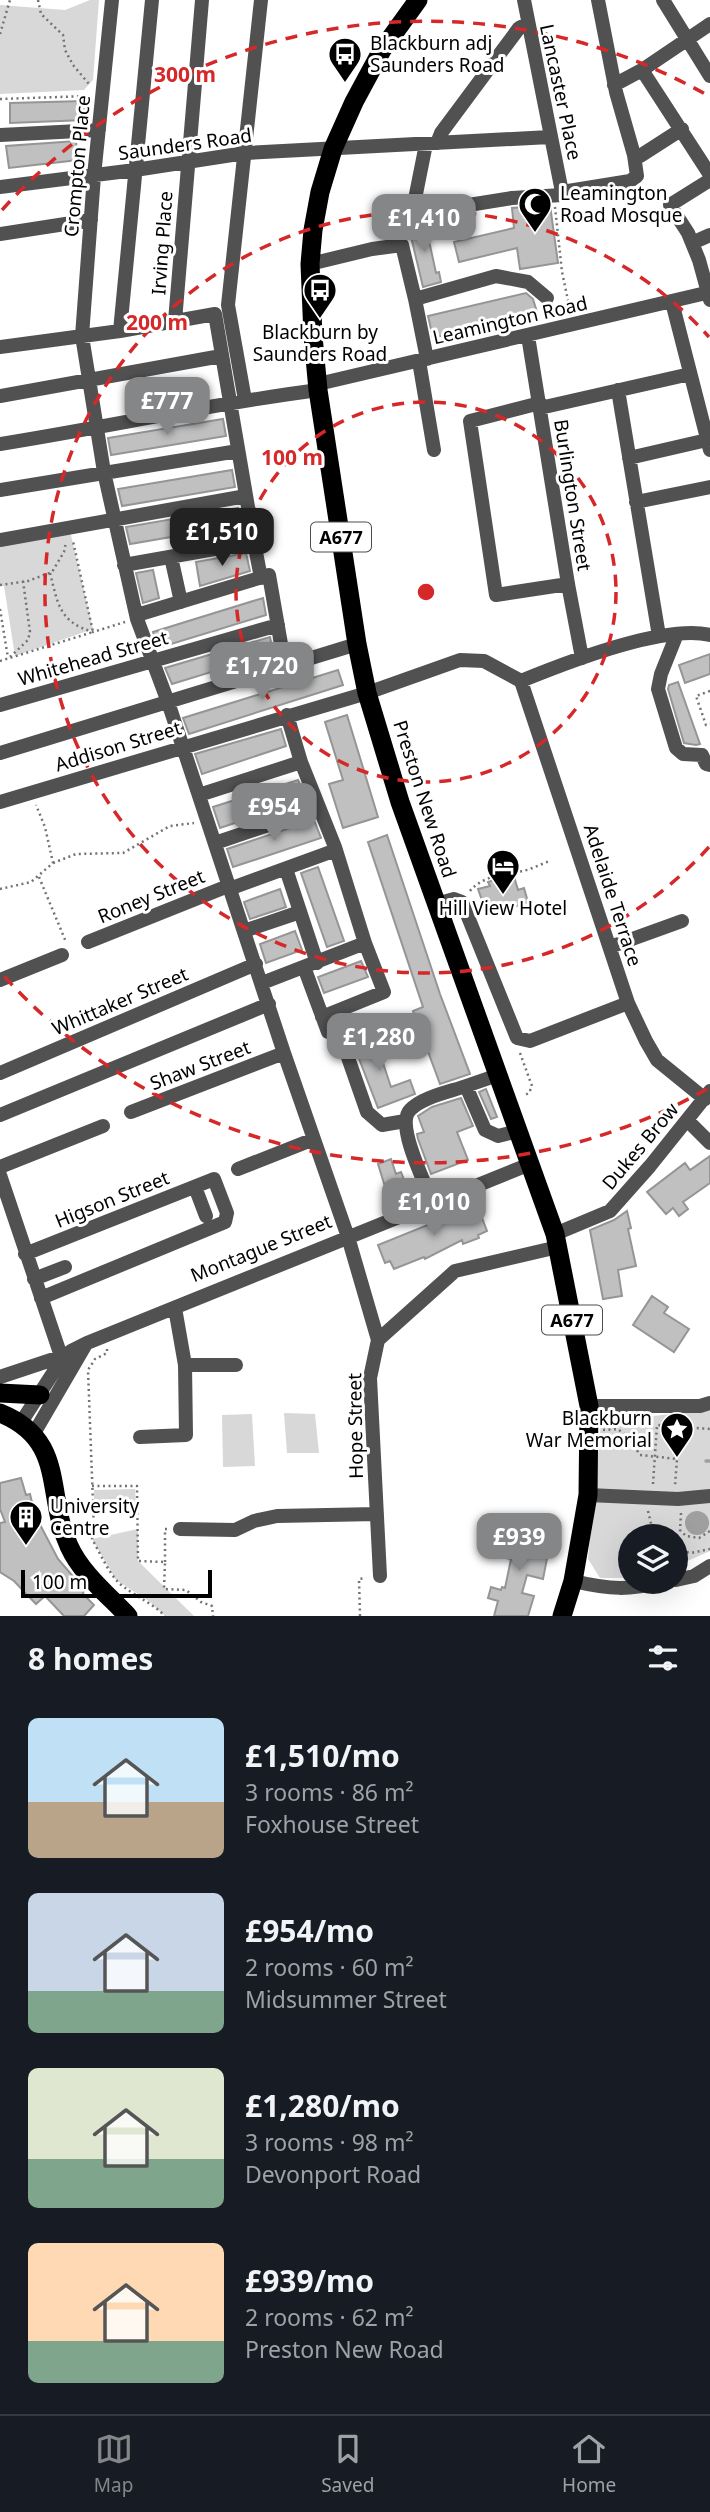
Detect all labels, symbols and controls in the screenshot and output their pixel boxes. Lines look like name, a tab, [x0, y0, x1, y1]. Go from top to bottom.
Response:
street label: Lancaster Place	[534, 22, 588, 162]
place label: Blackburn adj Saunders Road	[370, 30, 505, 78]
bus stop icon: Blackburn adj Saunders Road	[326, 35, 364, 84]
text: 300 m	[154, 60, 216, 88]
street label: Crompton Place	[58, 94, 96, 238]
street label: Saunders Road	[117, 122, 253, 166]
place label: Leamington Road Mosque	[560, 180, 683, 228]
mosque icon: Leamington Road Mosque	[516, 185, 554, 234]
street label: Irving Place	[145, 190, 179, 296]
pin: £1,410	[367, 194, 481, 254]
text: £1,410	[388, 201, 460, 233]
bus stop icon: Blackburn by Saunders Road	[301, 271, 339, 320]
street label: Leamington Road	[430, 290, 590, 350]
text: 200 m	[126, 308, 188, 336]
place label: Blackburn by Saunders Road	[253, 319, 387, 367]
pin: £777	[126, 378, 208, 437]
text: £777	[141, 384, 193, 416]
street label: Burlington Street	[548, 417, 598, 573]
text: 100 m	[261, 443, 323, 471]
pin: £1,510	[165, 508, 279, 568]
text: £1,510	[186, 515, 258, 547]
road number: A677	[311, 522, 371, 552]
centre of rings	[414, 580, 438, 604]
street label: Whitehead Street	[15, 624, 171, 692]
pin: £1,720	[205, 642, 319, 702]
text: £1,720	[226, 649, 298, 681]
street label: Addison Street	[52, 714, 184, 778]
street label: Preston New Road	[387, 717, 463, 881]
pin: £954	[233, 784, 315, 843]
text: £954	[248, 790, 300, 822]
street label: Adelaide Terrace	[578, 821, 648, 969]
hotel icon: Hill View Hotel	[484, 847, 522, 896]
street label: Roney Street	[94, 863, 208, 929]
place label: Hill View Hotel	[439, 895, 567, 921]
street label: Whittaker Street	[48, 961, 192, 1041]
pin: £1,280	[322, 1014, 436, 1073]
text: £1,280	[343, 1020, 415, 1052]
street label: Shaw Street	[146, 1034, 254, 1096]
street label: Dukes Brow	[596, 1097, 684, 1195]
street label: Higson Street	[51, 1164, 173, 1234]
pin: £1,010	[377, 1178, 491, 1238]
text: £1,010	[398, 1185, 470, 1217]
street label: Montague Street	[187, 1208, 336, 1288]
road number: A677	[542, 1306, 602, 1335]
street label: Hope Street	[341, 1373, 369, 1479]
place label: Blackburn War Memorial	[526, 1405, 652, 1453]
place icon: Blackburn War Memorial	[658, 1410, 696, 1459]
place label: University Centre	[50, 1493, 140, 1541]
building icon: University Centre	[7, 1498, 45, 1547]
pin: £939	[478, 1514, 560, 1573]
text: £939	[493, 1520, 545, 1552]
map controls	[618, 1524, 688, 1594]
button: layers	[618, 1524, 688, 1594]
scale bar	[21, 1567, 212, 1599]
text: 100 m	[32, 1569, 87, 1595]
text: 8 homes	[28, 1638, 153, 1679]
icon: filters	[644, 1639, 682, 1677]
text: £1,510/mo	[245, 1735, 400, 1776]
icon: home	[84, 1746, 168, 1830]
text: 3 rooms · 86 m²	[245, 1776, 414, 1808]
text: Foxhouse Street	[245, 1808, 419, 1840]
text: £954/mo	[245, 1910, 374, 1951]
icon: home	[84, 1921, 168, 2005]
text: 2 rooms · 60 m²	[245, 1951, 414, 1983]
text: Midsummer Street	[245, 1983, 447, 2015]
text: £1,280/mo	[245, 2085, 400, 2126]
icon: home	[84, 2096, 168, 2180]
text: 3 rooms · 98 m²	[245, 2126, 414, 2158]
text: Devonport Road	[245, 2158, 421, 2190]
text: £939/mo	[245, 2260, 374, 2301]
icon: home	[84, 2271, 168, 2355]
text: 2 rooms · 62 m²	[245, 2301, 414, 2333]
text: Preston New Road	[245, 2333, 444, 2365]
tab: Map	[94, 2430, 133, 2498]
tab: Saved	[321, 2430, 374, 2498]
tab: Home	[562, 2430, 616, 2498]

